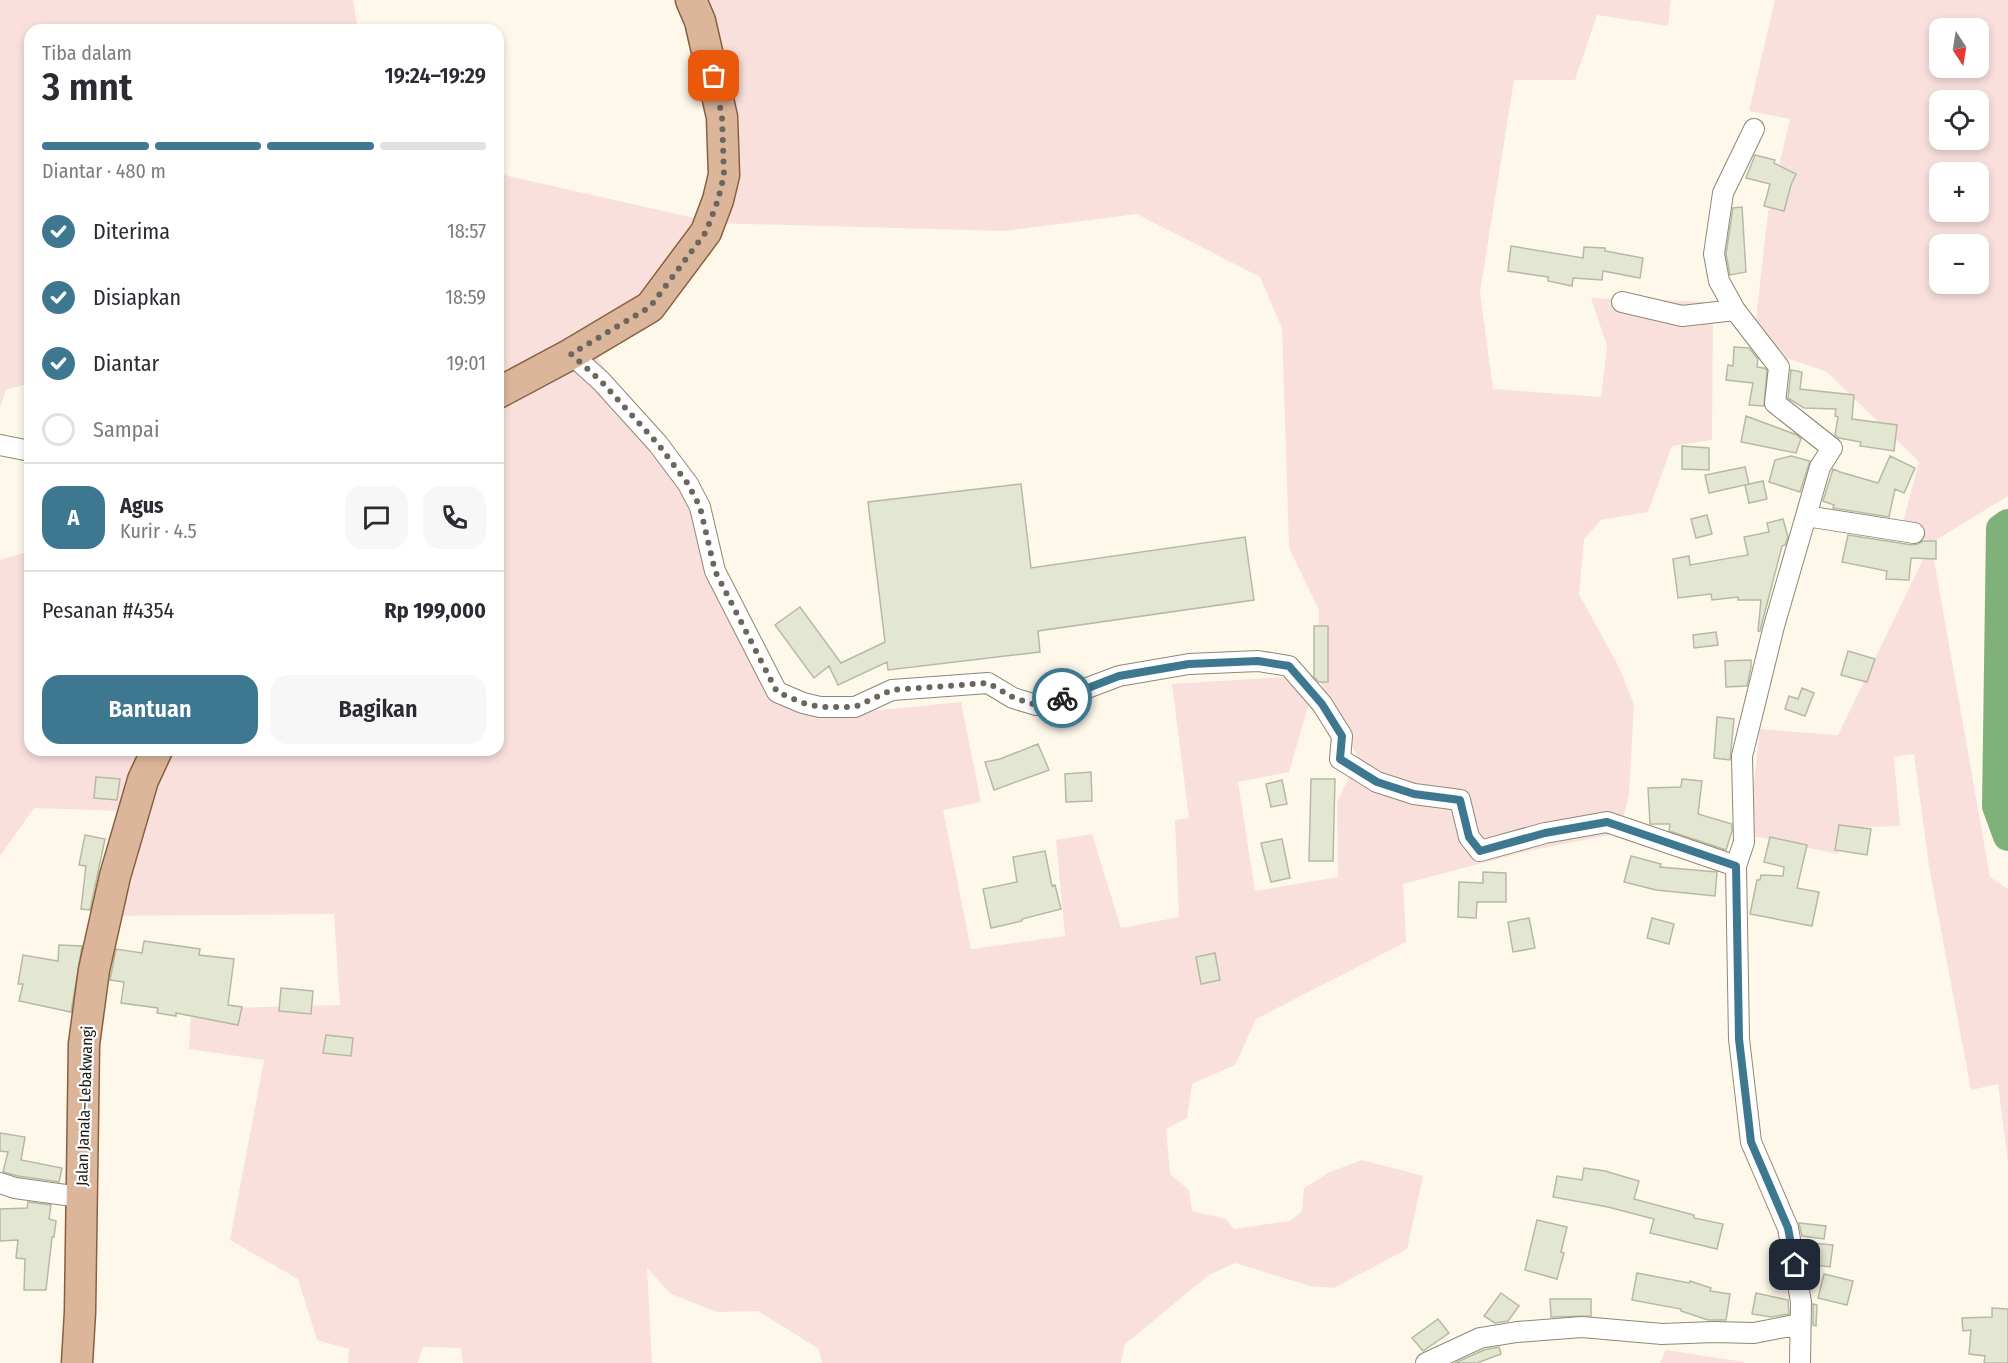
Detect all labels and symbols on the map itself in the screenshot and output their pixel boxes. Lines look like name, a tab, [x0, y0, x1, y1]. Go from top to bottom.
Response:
north arrow	[1929, 18, 1989, 78]
pin	[688, 50, 739, 101]
courier	[1032, 668, 1092, 728]
street label: Jalan Janala–Lebakwangi	[72, 1026, 97, 1186]
pin	[1769, 1239, 1820, 1290]

